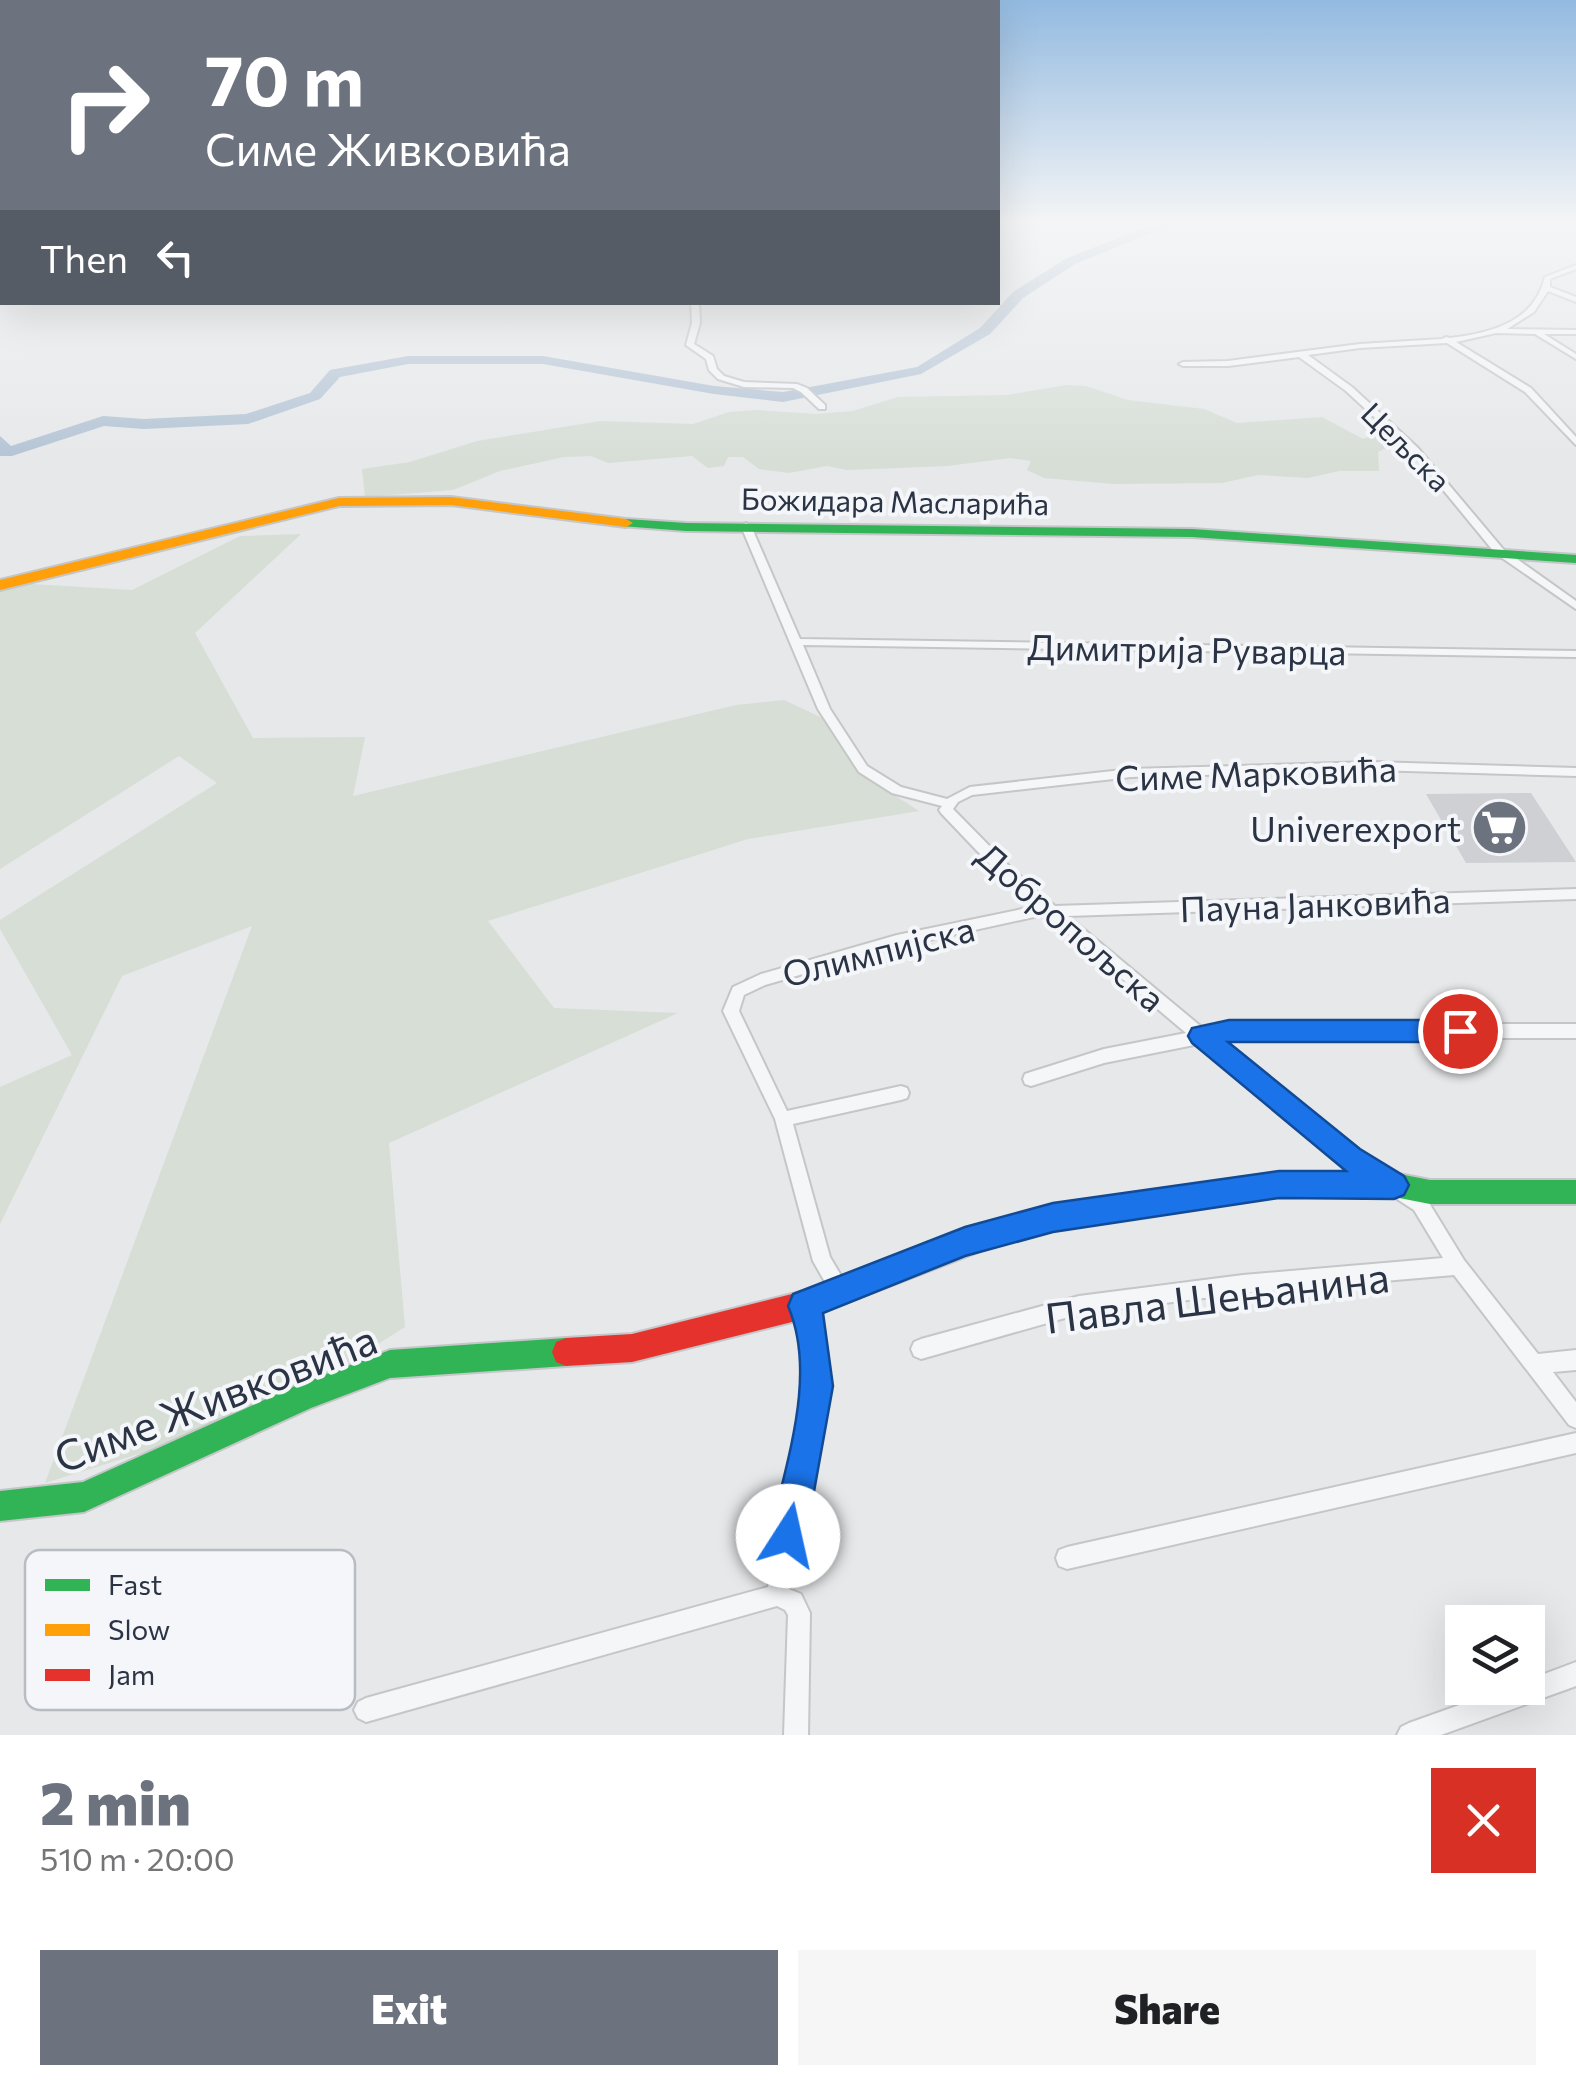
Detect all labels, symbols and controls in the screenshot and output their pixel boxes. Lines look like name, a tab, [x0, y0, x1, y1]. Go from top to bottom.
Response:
text: 70 m	[205, 35, 364, 120]
icon: right	[40, 40, 170, 170]
text: Симе Живковића	[205, 120, 571, 175]
icon: left	[148, 230, 203, 285]
text: Then	[40, 234, 128, 281]
street label: Цељска	[1355, 394, 1459, 498]
street label: Божидара Масларића	[741, 479, 1049, 521]
street label: Димитрија Руварца	[1027, 624, 1347, 672]
street label: Симе Марковића	[1115, 746, 1397, 798]
supermarket icon: Univerexport	[1470, 797, 1530, 857]
place label: Univerexport	[1250, 806, 1461, 849]
street label: Добропољска	[969, 833, 1175, 1019]
street label: Пауна Јанковића	[1179, 877, 1451, 929]
street label: Олимпијска	[778, 905, 978, 995]
pin	[1418, 989, 1503, 1074]
icon: arrive	[1433, 1004, 1488, 1059]
street label: Павла Шењанина	[1042, 1249, 1392, 1343]
street label: Симе Живковића	[46, 1312, 384, 1482]
position arrow	[736, 1484, 840, 1588]
legend	[25, 1550, 355, 1710]
text: Fast	[108, 1567, 162, 1601]
map controls	[1445, 1605, 1545, 1705]
button: layers	[1445, 1605, 1545, 1705]
text: Slow	[108, 1612, 170, 1646]
text: Jam	[108, 1657, 155, 1691]
text: 2 min	[40, 1764, 191, 1837]
button: close	[1431, 1768, 1536, 1873]
text: 510 m · 20:00	[40, 1838, 235, 1878]
button: Exit	[40, 1950, 778, 2065]
button: Share	[798, 1950, 1536, 2065]

